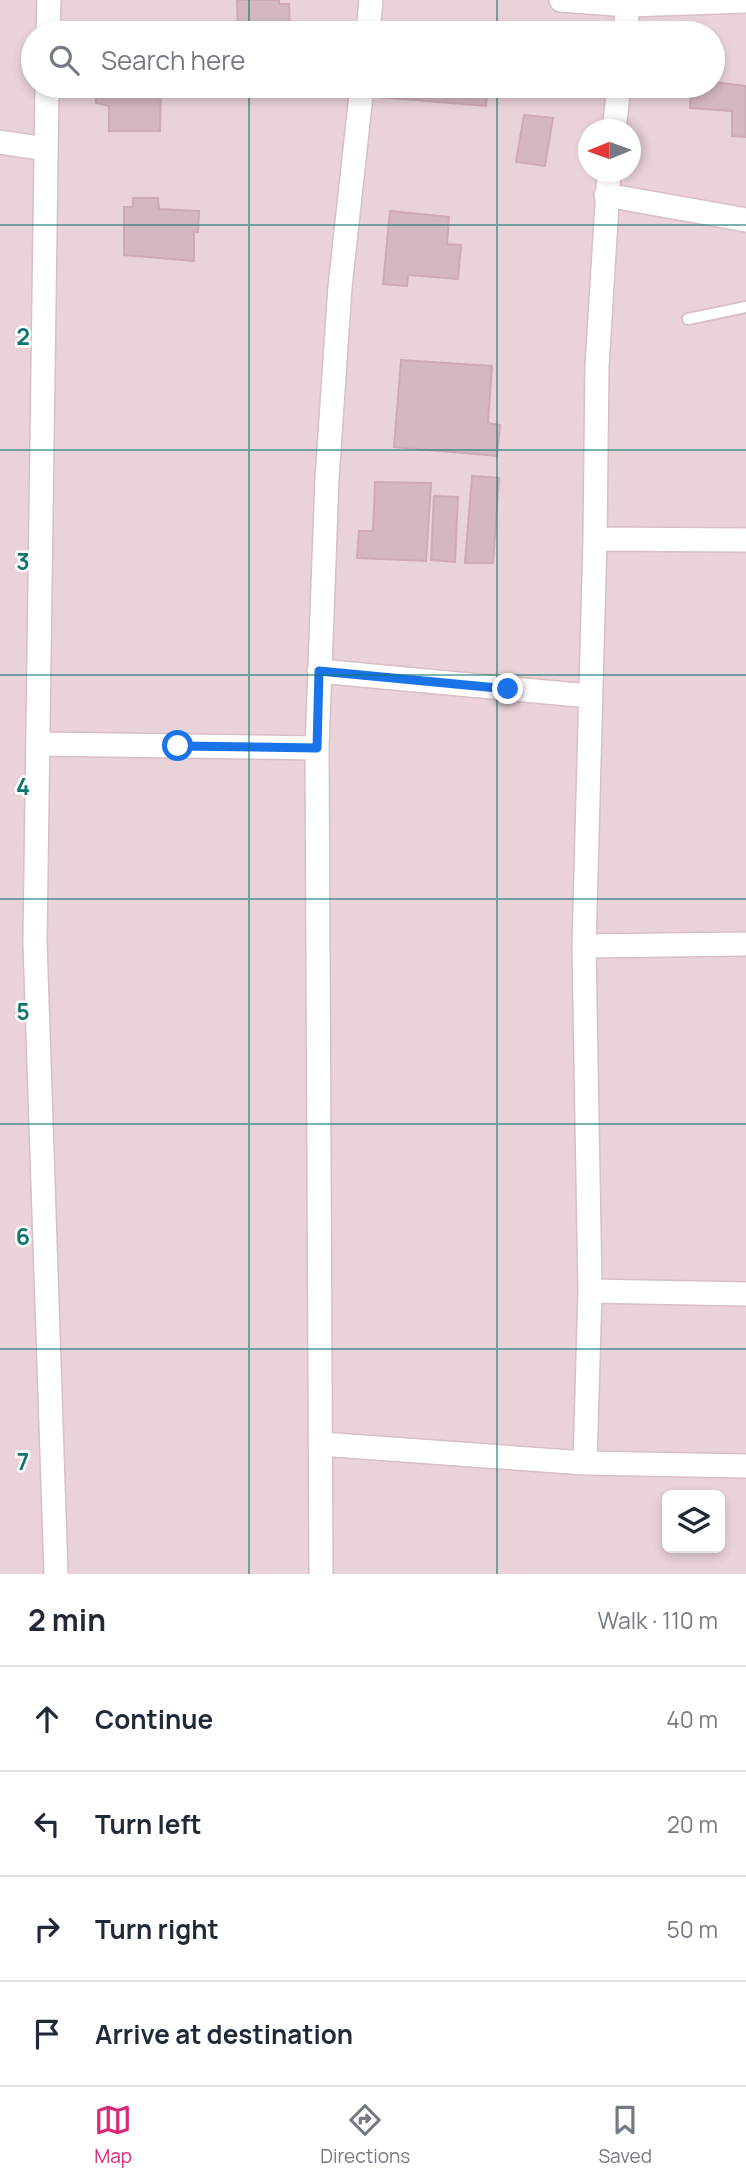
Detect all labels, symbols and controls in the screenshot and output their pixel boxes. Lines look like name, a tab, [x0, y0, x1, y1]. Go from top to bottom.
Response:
search box	[21, 21, 725, 98]
icon: search	[45, 41, 83, 79]
text: Search here	[101, 42, 246, 78]
north arrow	[578, 119, 641, 182]
text: 2	[16, 320, 30, 352]
text: 3	[16, 545, 30, 577]
route end	[492, 673, 523, 704]
route start	[162, 730, 193, 761]
text: 4	[16, 770, 30, 802]
text: 5	[16, 995, 30, 1027]
text: 6	[16, 1220, 30, 1252]
text: 7	[17, 1445, 29, 1477]
map controls	[662, 1490, 725, 1553]
button: layers	[662, 1490, 725, 1553]
text: 2 min	[28, 1599, 106, 1640]
text: Walk · 110 m	[597, 1604, 718, 1636]
icon: ahead	[28, 1700, 66, 1738]
text: Continue	[95, 1701, 213, 1737]
text: 40 m	[666, 1703, 718, 1735]
icon: left	[28, 1805, 66, 1843]
text: Turn left	[95, 1806, 202, 1842]
text: 20 m	[667, 1808, 718, 1840]
icon: right	[28, 1910, 66, 1948]
text: Turn right	[95, 1911, 219, 1947]
text: 50 m	[667, 1913, 718, 1945]
icon: arrive	[28, 2015, 66, 2053]
text: Arrive at destination	[95, 2016, 353, 2052]
tab: Map	[94, 2101, 132, 2169]
tab: Directions	[320, 2101, 410, 2169]
tab: Saved	[598, 2101, 652, 2169]

